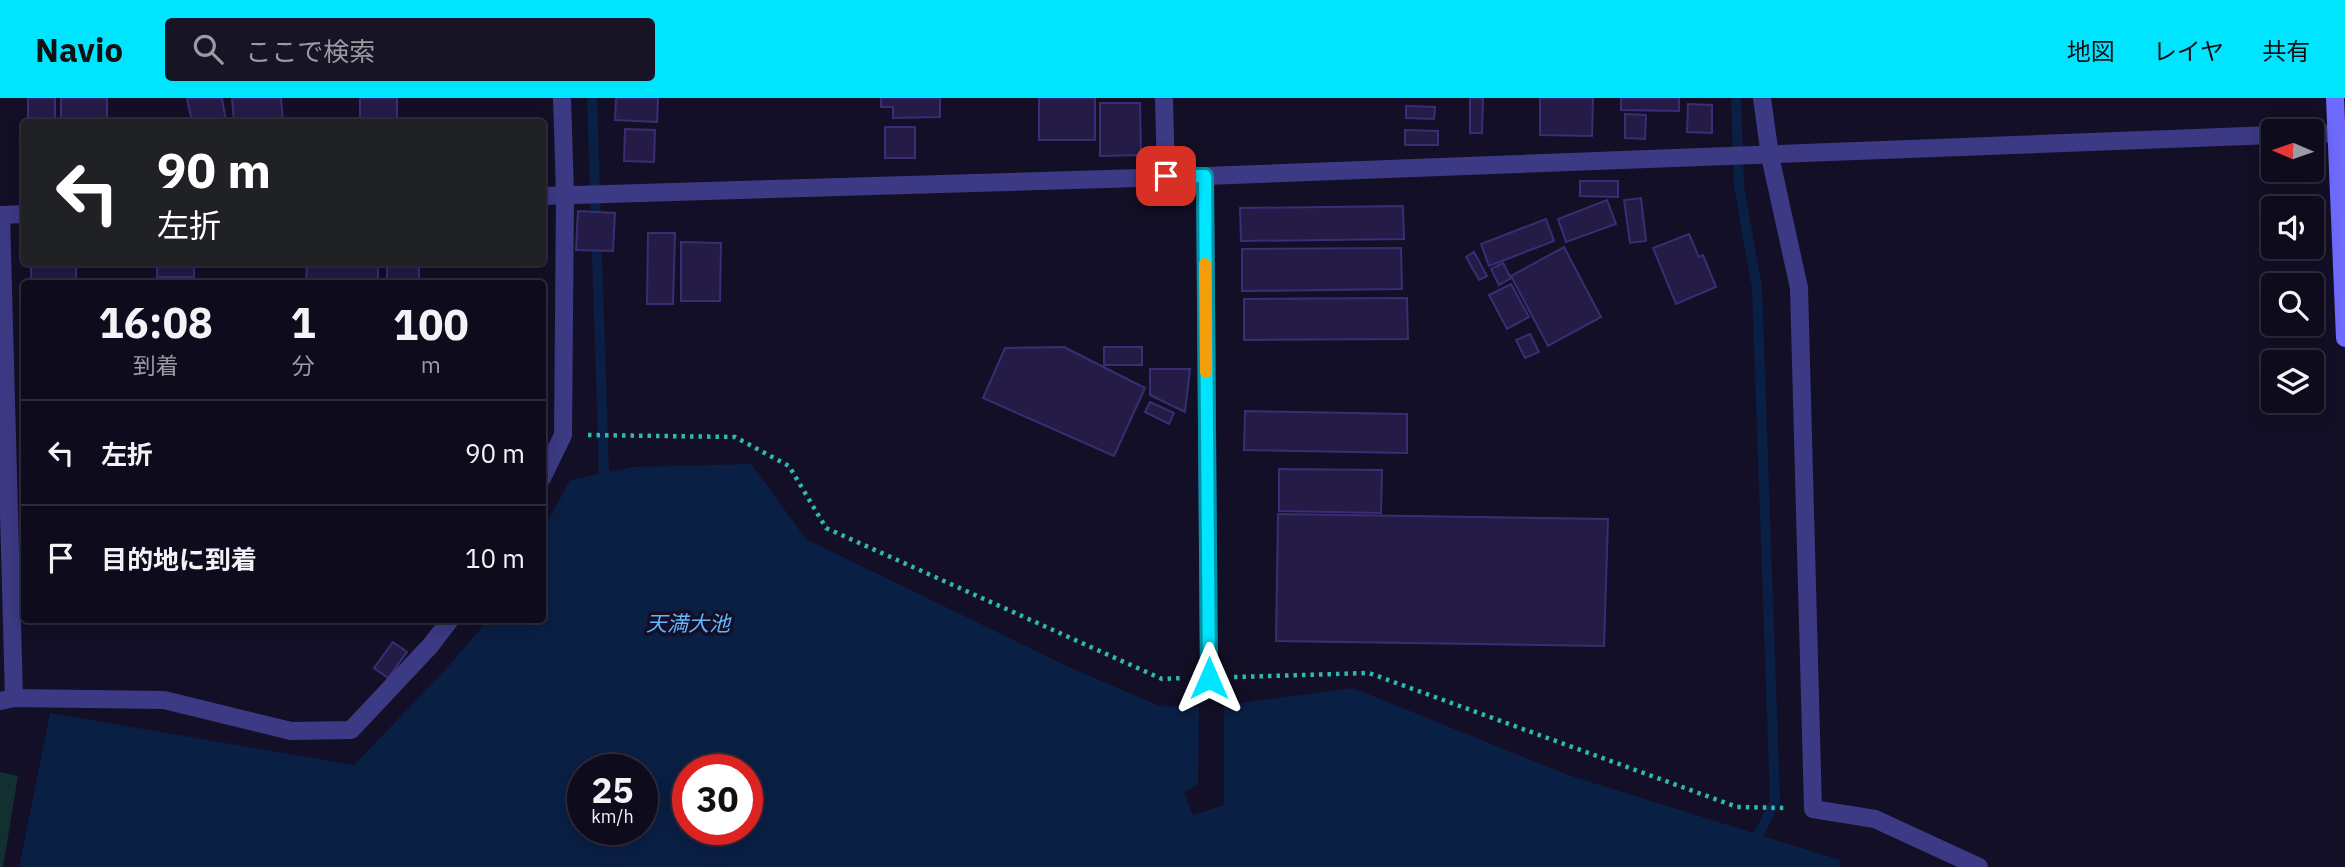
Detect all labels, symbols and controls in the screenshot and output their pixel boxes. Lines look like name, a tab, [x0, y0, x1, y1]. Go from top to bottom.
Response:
search box	[165, 18, 655, 81]
text: Navio	[35, 28, 123, 71]
icon: search	[189, 30, 227, 68]
text: ここで検索	[245, 34, 375, 68]
text: 地図	[2067, 35, 2115, 67]
text: レイヤ	[2153, 35, 2224, 67]
text: 共有	[2262, 35, 2310, 67]
north arrow	[2261, 119, 2324, 182]
map controls	[2261, 119, 2324, 413]
text: 90 m	[157, 138, 271, 201]
pin	[1136, 146, 1196, 206]
icon: left	[42, 147, 133, 238]
icon: arrive	[1147, 157, 1185, 195]
button: sound	[2261, 196, 2324, 259]
text: 左折	[157, 204, 221, 246]
button: search	[2261, 273, 2324, 336]
text: 16:08	[98, 295, 213, 350]
text: 1	[290, 295, 316, 350]
text: 100	[393, 297, 469, 352]
text: m	[421, 349, 441, 379]
text: 到着	[133, 350, 179, 380]
text: 分	[292, 350, 315, 380]
button: layers	[2261, 350, 2324, 413]
icon: left	[42, 434, 80, 472]
text: 90 m	[465, 436, 525, 470]
text: 左折	[101, 437, 153, 471]
icon: arrive	[42, 539, 80, 577]
text: 10 m	[465, 541, 525, 575]
text: 目的地に到着	[101, 542, 257, 576]
water label: 天満大池	[646, 609, 732, 637]
position arrow	[1172, 641, 1246, 715]
speed limit sign: 30	[672, 754, 763, 845]
text: 25	[591, 767, 634, 813]
text: km/h	[591, 805, 634, 828]

